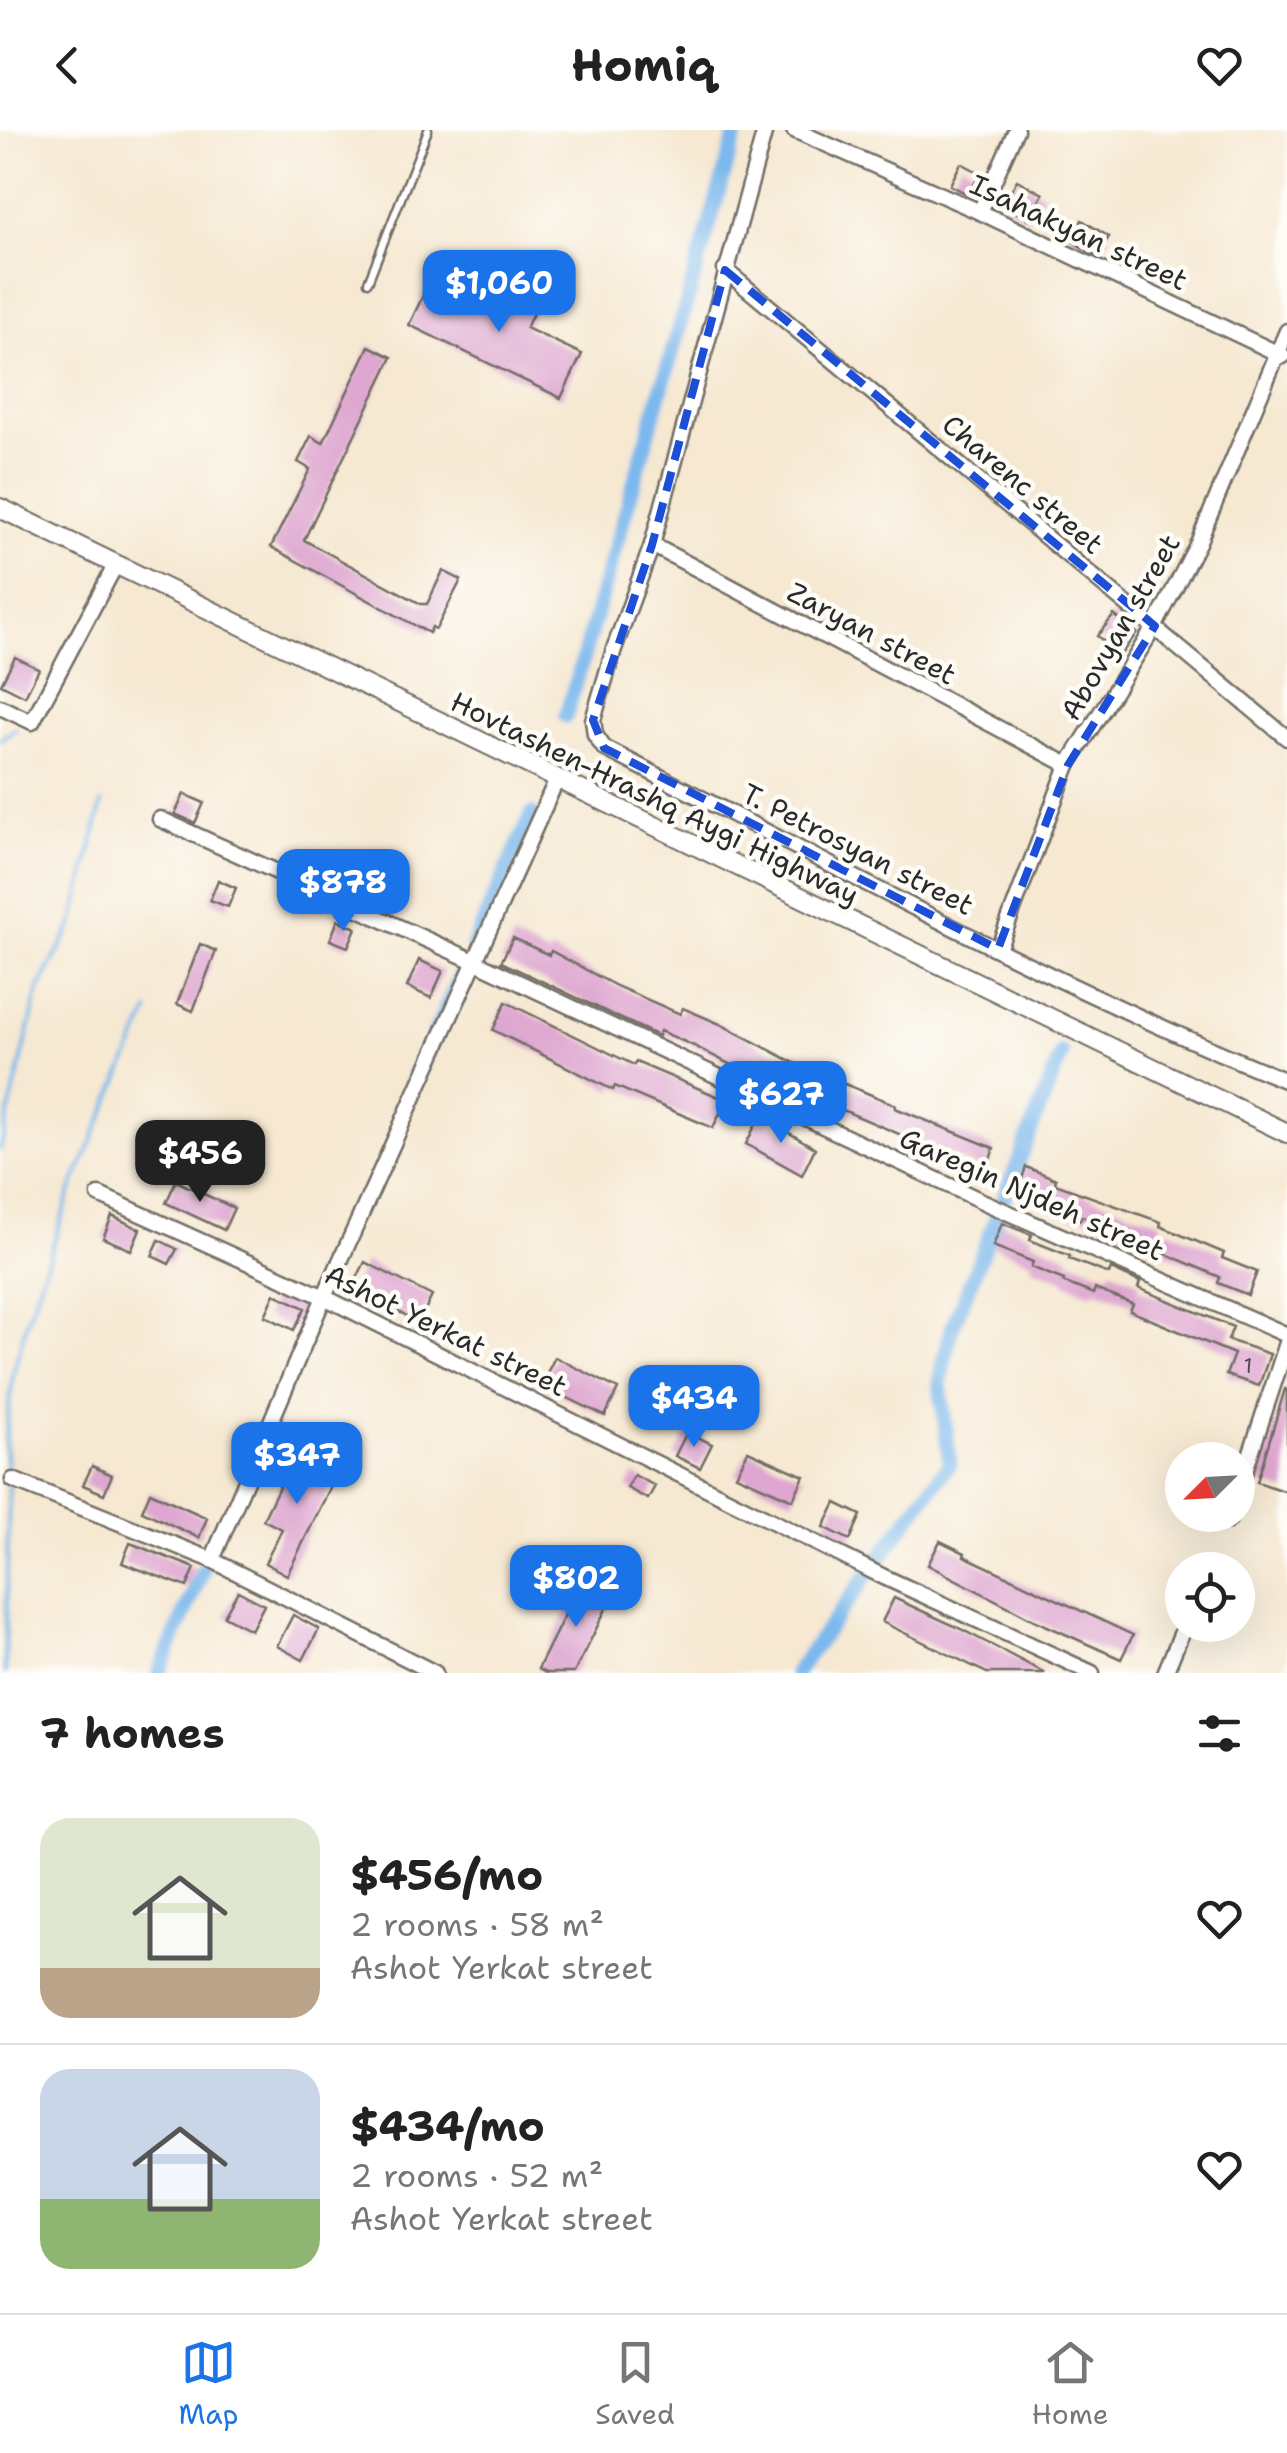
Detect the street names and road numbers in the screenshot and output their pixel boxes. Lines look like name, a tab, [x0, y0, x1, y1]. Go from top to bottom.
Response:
street label: Isahakyan street	[964, 165, 1194, 299]
street label: Charenc street	[935, 405, 1111, 563]
street label: Abovyan street	[1051, 527, 1189, 727]
street label: Zaryan street	[781, 573, 963, 693]
street label: Hovtashen-Hrashq Aygi Highway	[445, 682, 865, 914]
street label: T. Petrosyan street	[736, 774, 980, 924]
street label: Garegin Njdeh street	[894, 1119, 1170, 1269]
street label: Ashot Yerkat street	[319, 1255, 573, 1405]

